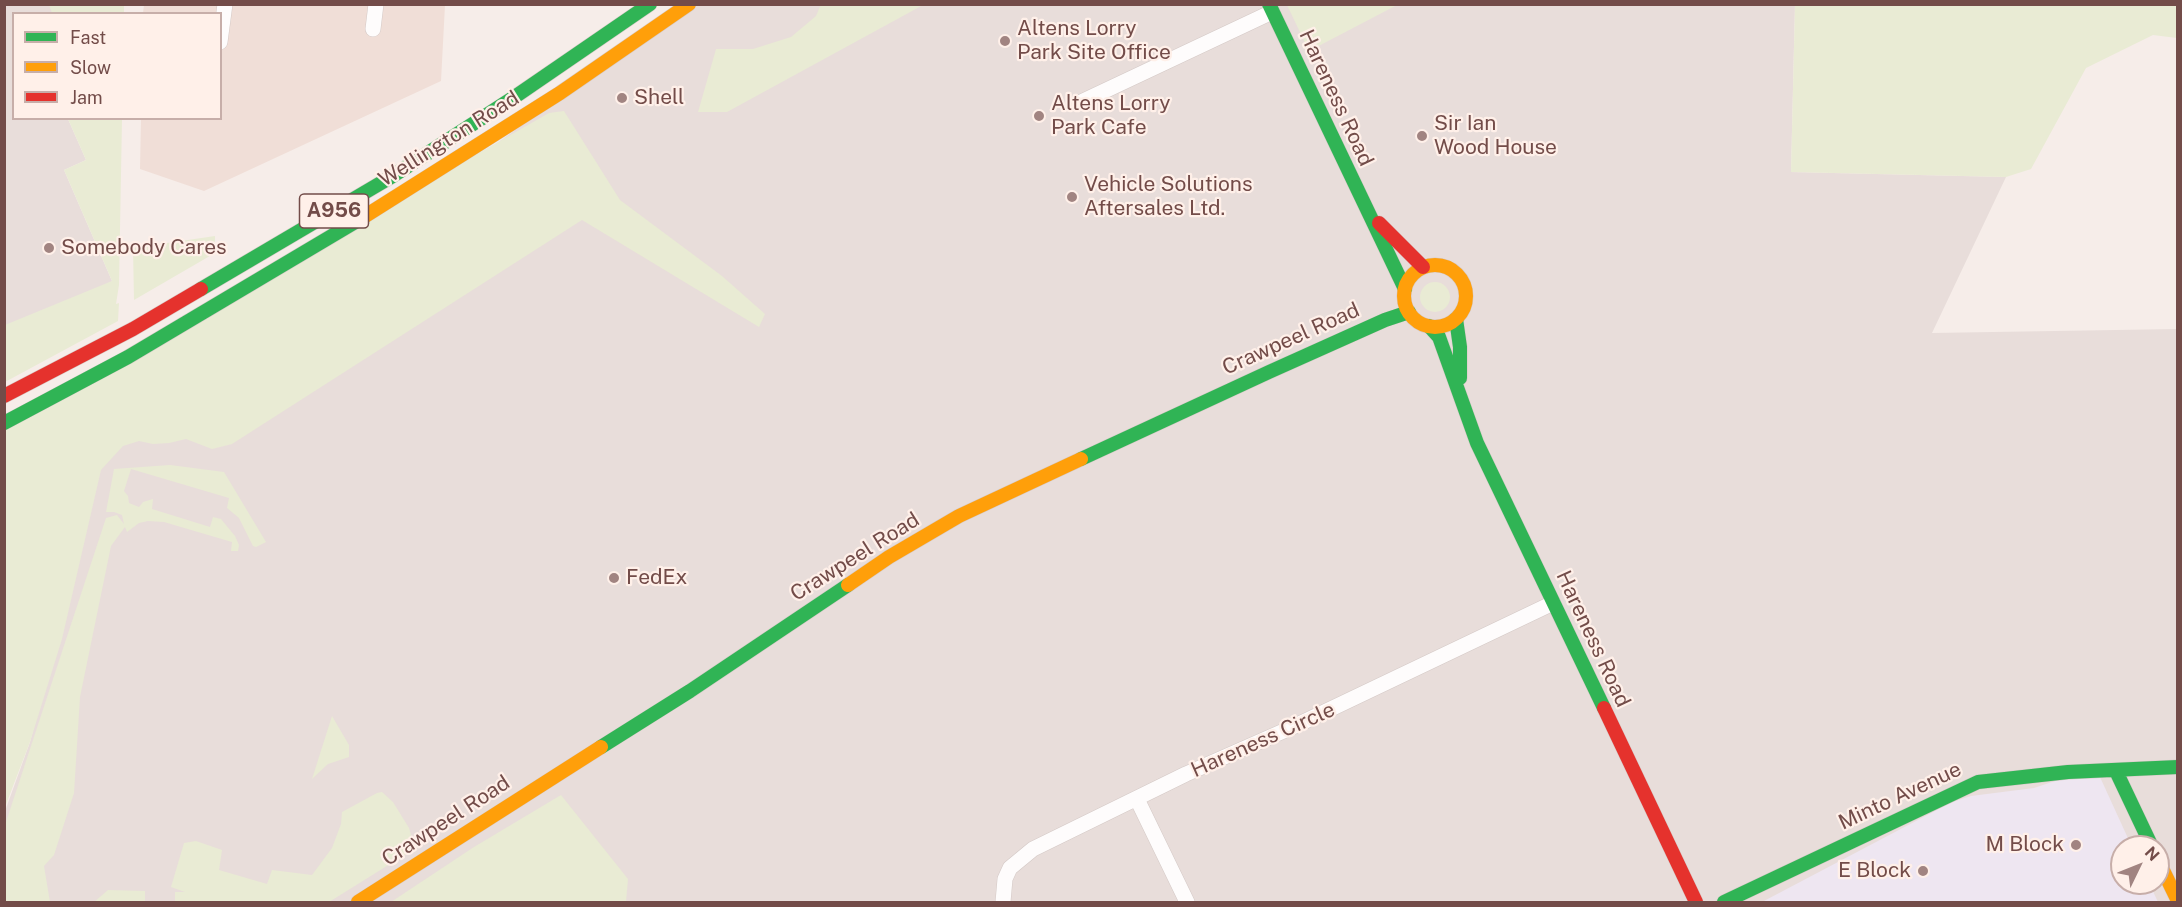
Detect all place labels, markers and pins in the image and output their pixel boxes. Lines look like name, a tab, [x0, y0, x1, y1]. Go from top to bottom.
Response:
place label: Altens Lorry Park Site Office	[1017, 16, 1171, 66]
marker: Altens Lorry Park Site Office	[998, 34, 1012, 48]
place label: Shell	[634, 85, 684, 111]
marker: Shell	[615, 91, 629, 105]
place label: Altens Lorry Park Cafe	[1051, 91, 1171, 141]
marker: Altens Lorry Park Cafe	[1032, 109, 1046, 123]
place label: Sir Ian Wood House	[1434, 111, 1557, 161]
marker: Sir Ian Wood House	[1415, 129, 1429, 143]
place label: Vehicle Solutions Aftersales Ltd.	[1084, 172, 1253, 222]
marker: Vehicle Solutions Aftersales Ltd.	[1065, 190, 1079, 204]
place label: Somebody Cares	[61, 235, 227, 261]
marker: Somebody Cares	[42, 241, 56, 255]
place label: FedEx	[626, 565, 687, 591]
marker: FedEx	[607, 571, 621, 585]
place label: M Block	[1985, 832, 2064, 858]
marker: M Block	[2069, 838, 2083, 852]
place label: E Block	[1838, 858, 1911, 884]
marker: E Block	[1916, 864, 1930, 878]

